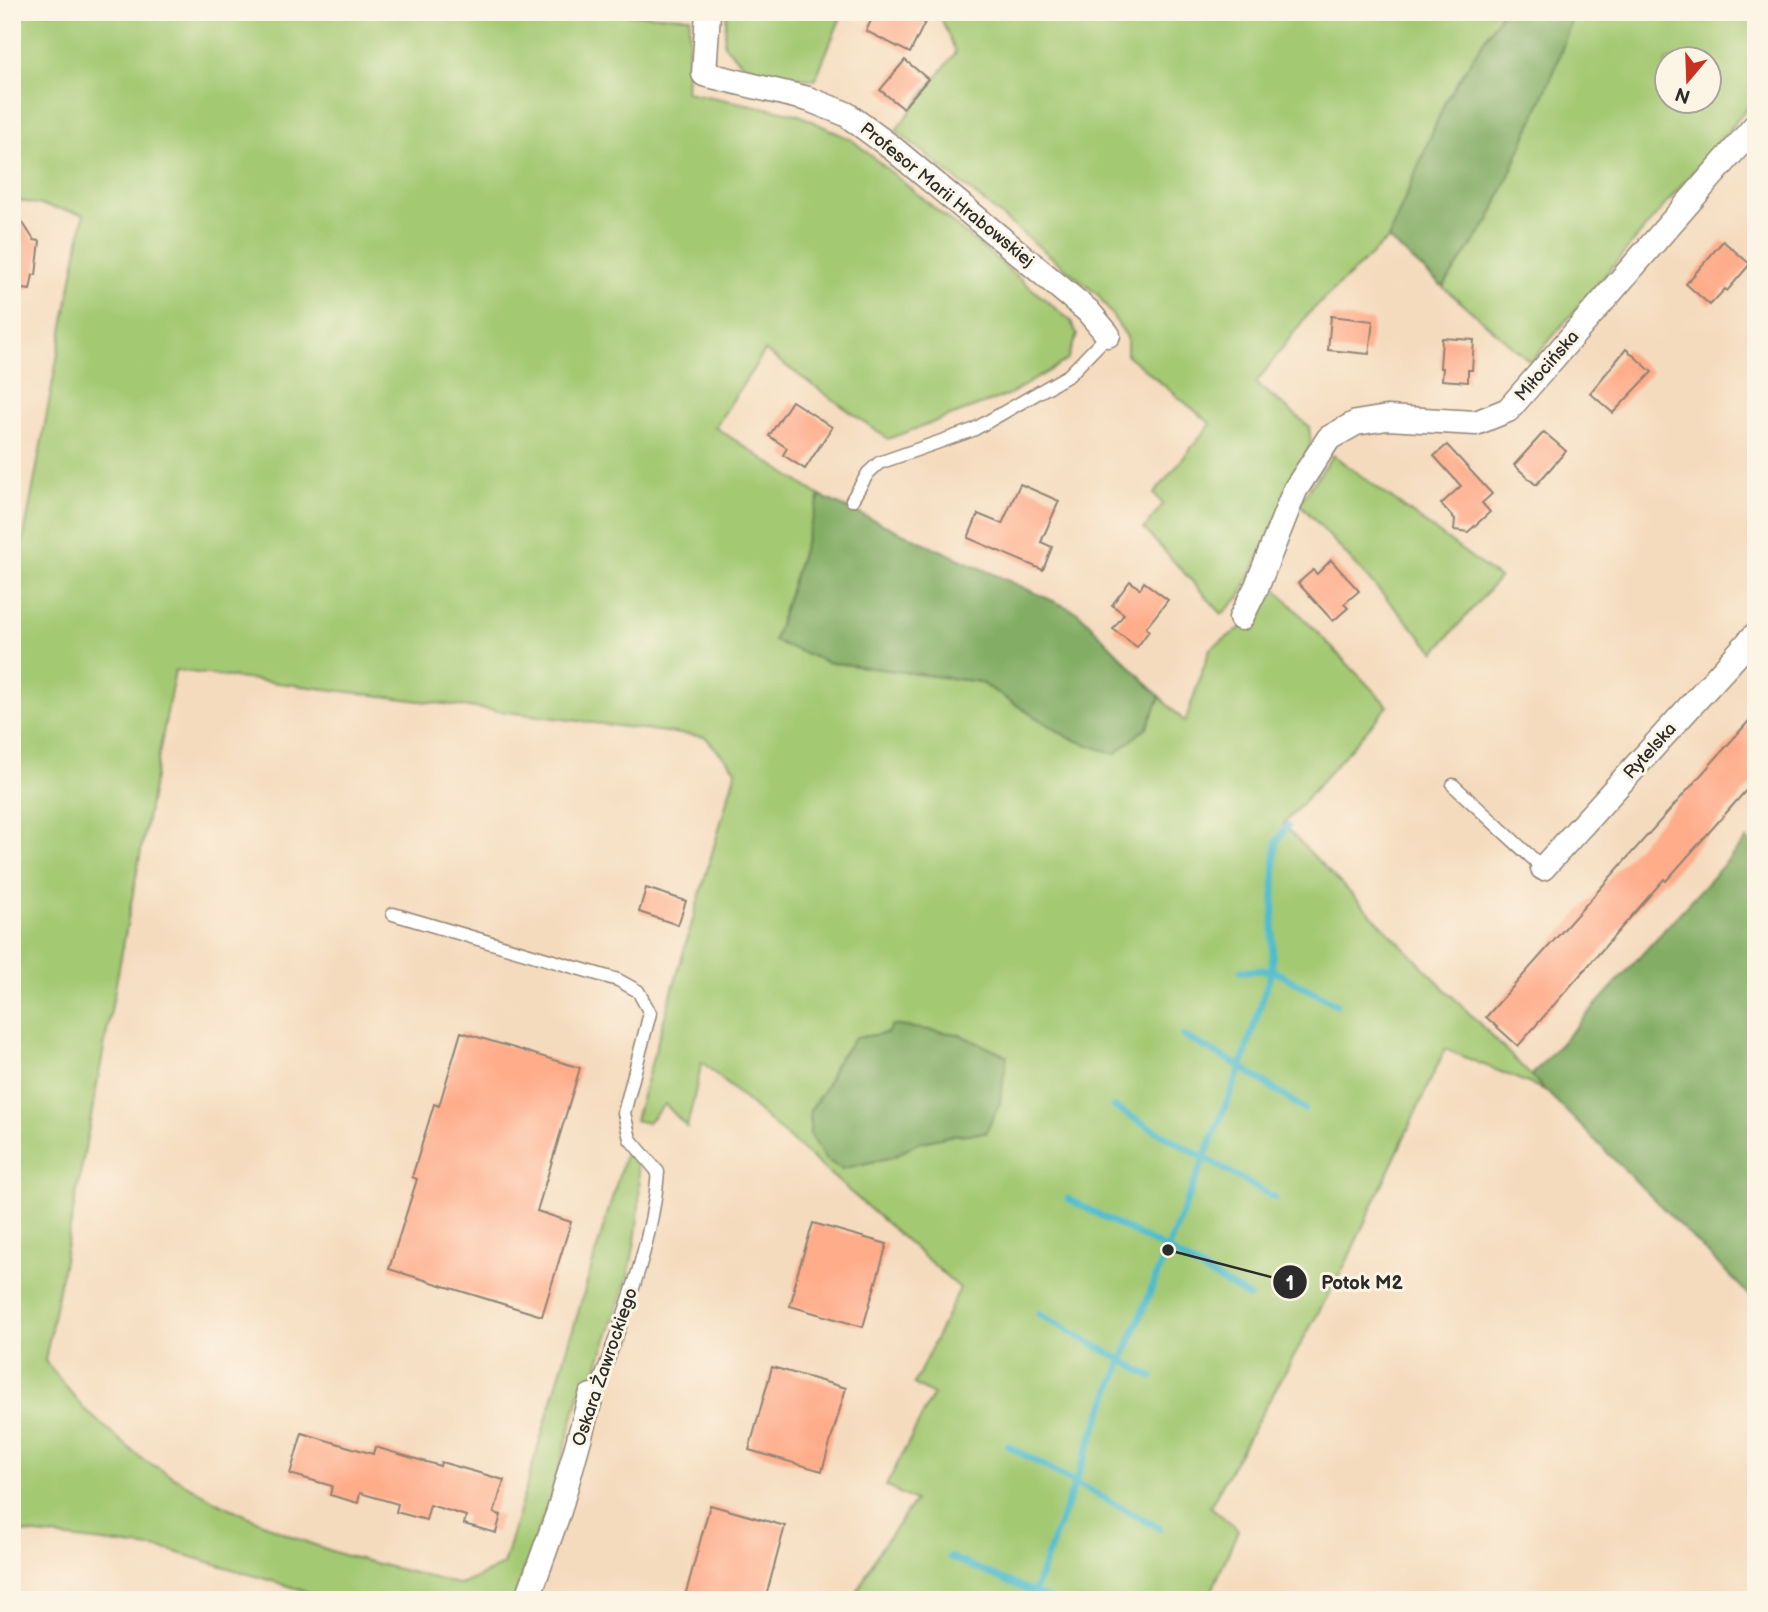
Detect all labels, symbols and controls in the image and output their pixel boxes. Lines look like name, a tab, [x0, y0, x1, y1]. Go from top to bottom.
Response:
north arrow	[1652, 46, 1722, 116]
text: N	[1672, 81, 1693, 108]
street label: Profesor Marii Hrabowskiej	[856, 118, 1038, 272]
street label: Miłocińska	[1511, 326, 1583, 406]
street label: Rytelska	[1619, 719, 1681, 783]
callout: Potok M2	[1272, 1262, 1417, 1302]
text: 1	[1286, 1271, 1294, 1296]
text: Potok M2	[1321, 1272, 1403, 1295]
street label: Oskara Żawrockiego	[567, 1285, 642, 1449]

